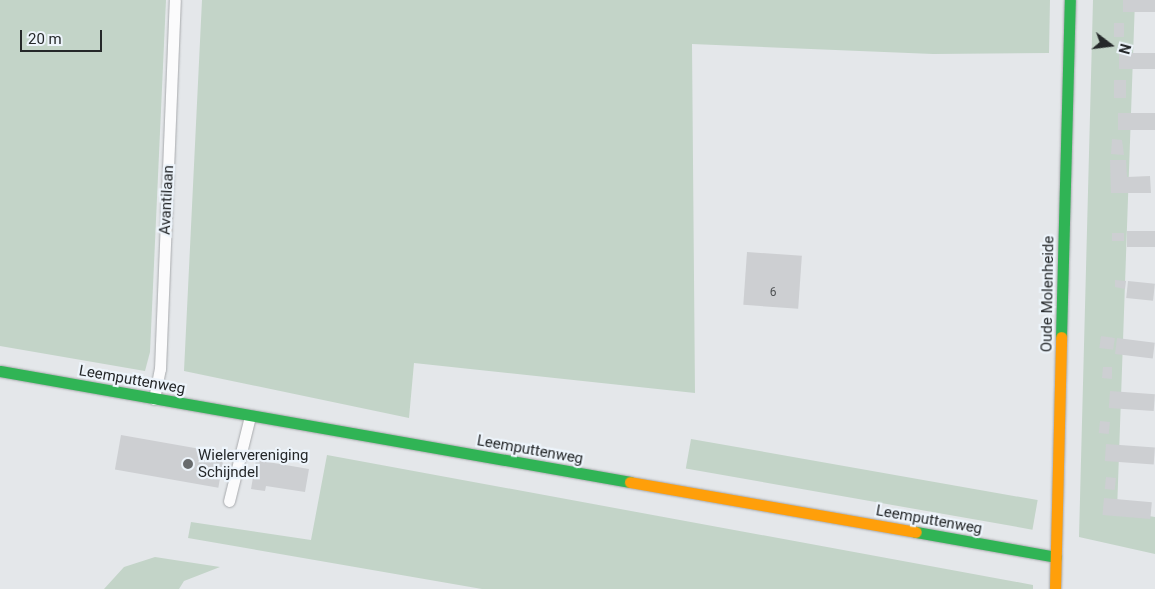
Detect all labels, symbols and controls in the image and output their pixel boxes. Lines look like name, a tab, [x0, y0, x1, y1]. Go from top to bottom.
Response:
scale bar	[22, 20, 105, 52]
north arrow	[1085, 20, 1135, 70]
text: 20 m	[28, 30, 62, 48]
text: N	[1115, 42, 1133, 56]
street label: Avantilaan	[156, 165, 178, 235]
street label: Oude Molenheide	[1038, 236, 1058, 352]
house number: 6	[770, 286, 776, 300]
street label: Leemputtenweg	[77, 362, 187, 398]
street label: Leemputtenweg	[475, 432, 585, 468]
place label: Wielervereniging Schijndel	[198, 446, 308, 481]
marker: Wielervereniging Schijndel	[182, 458, 194, 470]
street label: Leemputtenweg	[874, 502, 984, 538]

